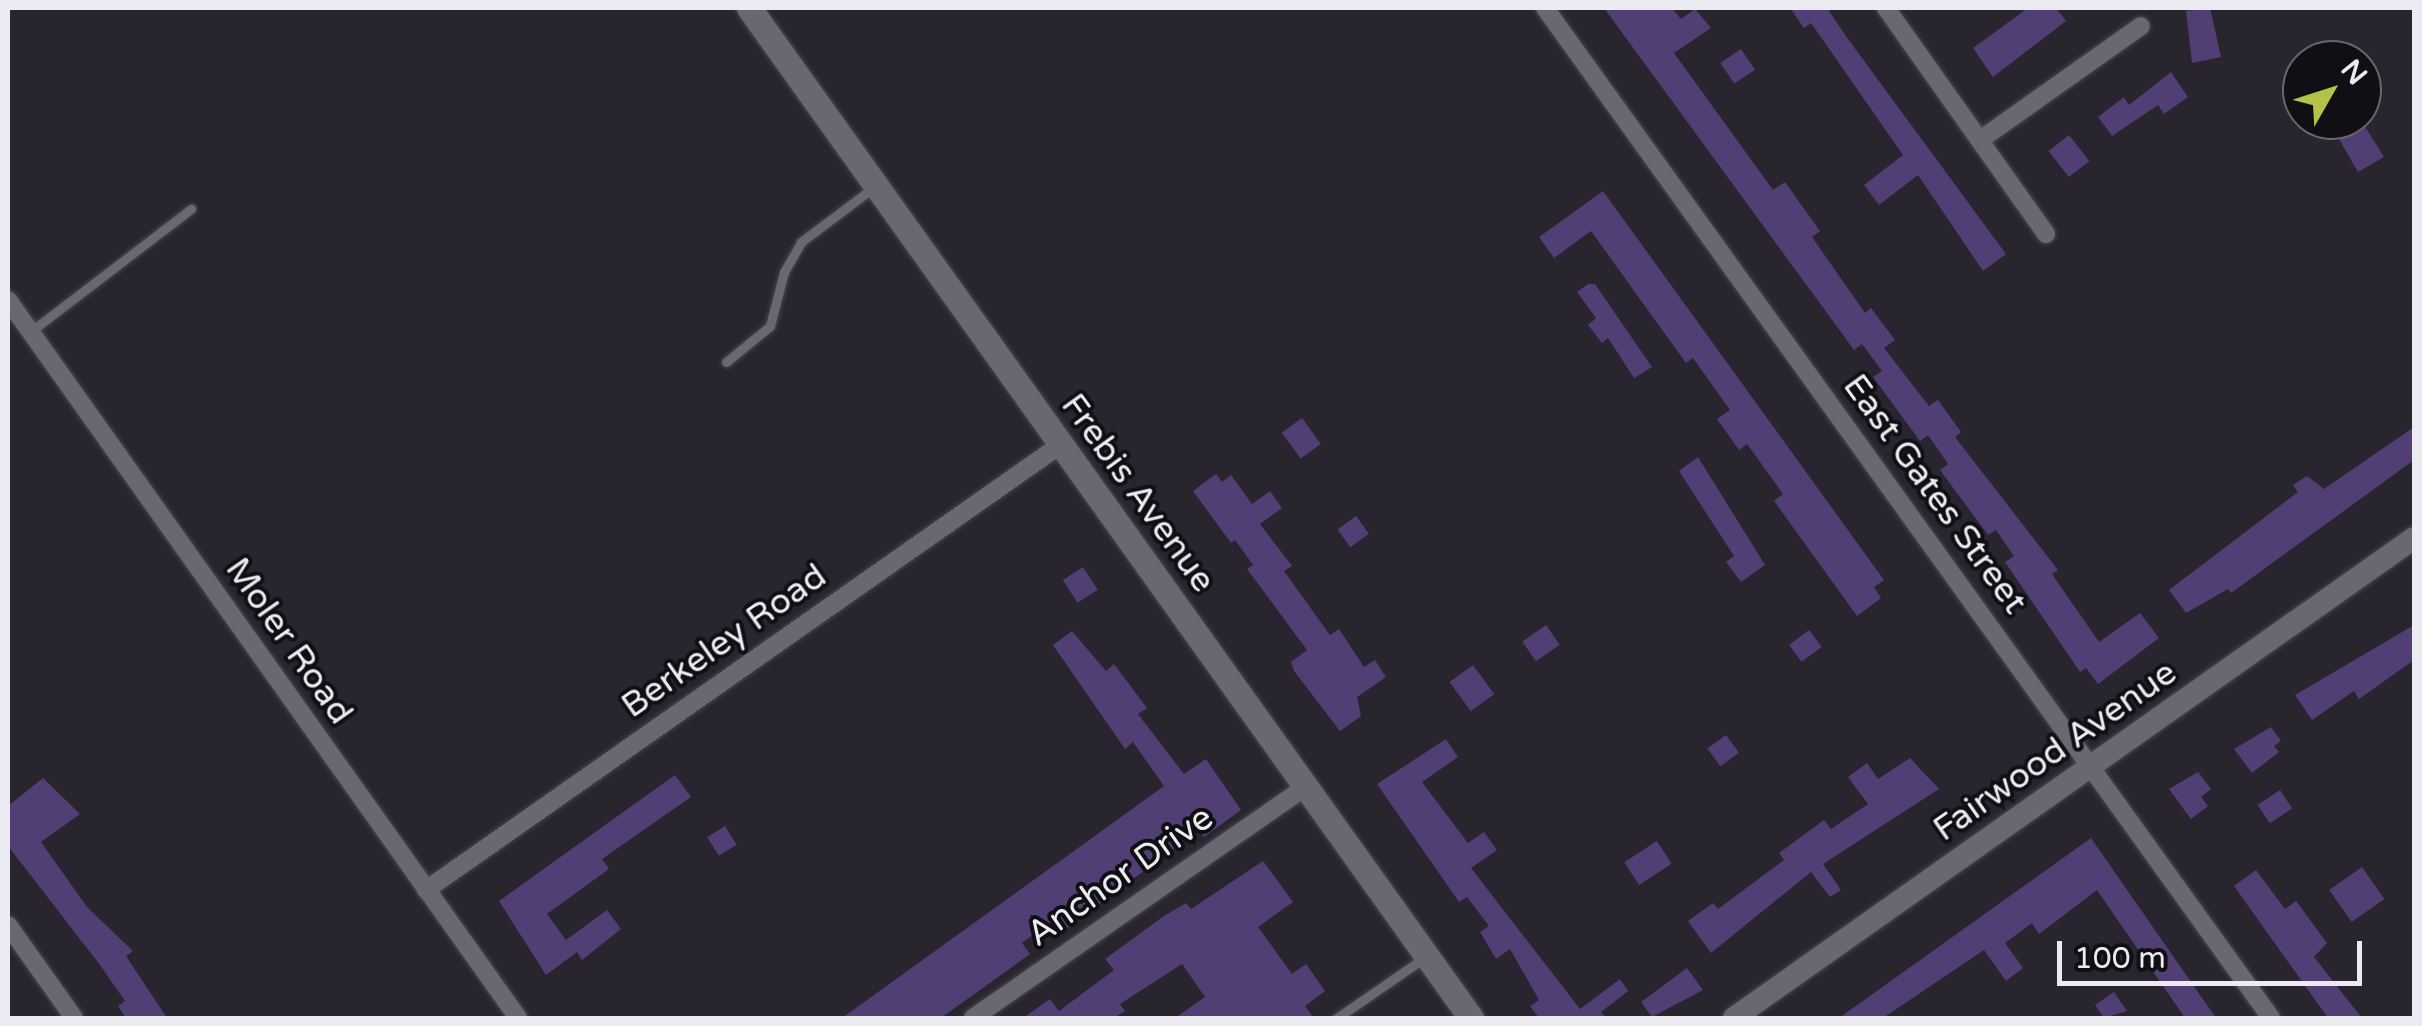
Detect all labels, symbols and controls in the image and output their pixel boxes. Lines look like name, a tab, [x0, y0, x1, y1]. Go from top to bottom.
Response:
north arrow	[2282, 40, 2382, 140]
text: N	[2333, 53, 2374, 92]
street label: East Gates Street	[1834, 366, 2036, 622]
street label: Frebis Avenue	[1052, 386, 1224, 600]
street label: Moler Road	[216, 550, 362, 732]
street label: Berkeley Road	[614, 555, 834, 727]
street label: Fairwood Avenue	[1925, 652, 2185, 850]
street label: Anchor Drive	[1019, 797, 1221, 955]
scale bar	[2062, 921, 2367, 983]
text: 100 m	[2074, 940, 2166, 977]

